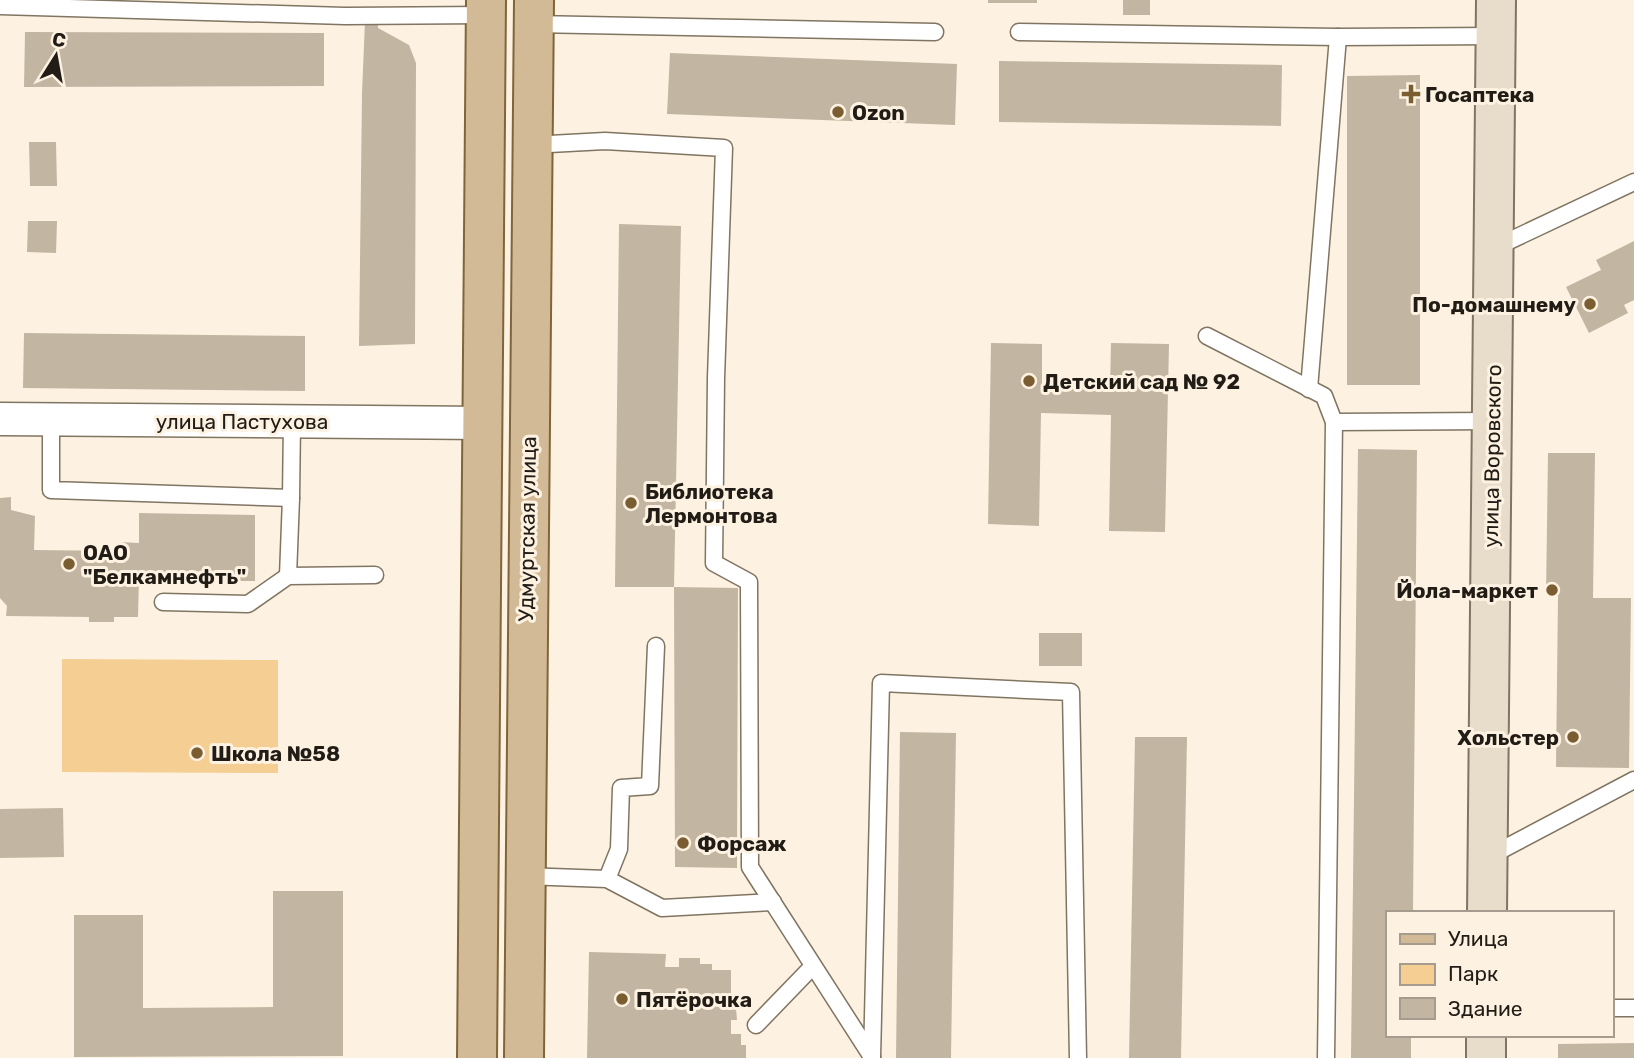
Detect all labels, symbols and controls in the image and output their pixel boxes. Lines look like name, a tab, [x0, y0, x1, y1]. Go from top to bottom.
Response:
north arrow	[21, 21, 91, 91]
text: С	[50, 27, 68, 52]
place label: Госаптека	[1425, 82, 1535, 107]
marker: Госаптека	[1403, 86, 1419, 102]
place label: Ozon	[852, 100, 905, 125]
marker: Ozon	[830, 104, 846, 120]
place label: По-домашнему	[1412, 292, 1577, 317]
marker: По-домашнему	[1582, 296, 1598, 312]
street label: улица Воровского	[1478, 364, 1506, 548]
place label: Детский сад № 92	[1043, 369, 1240, 394]
marker: Детский сад № 92	[1021, 373, 1037, 389]
street label: улица Пастухова	[156, 409, 328, 434]
street label: Удмуртская улица	[513, 436, 541, 622]
place label: Библиотека Лермонтова	[645, 479, 778, 528]
marker: Библиотека Лермонтова	[623, 495, 639, 511]
place label: ОАО "Белкамнефть"	[83, 540, 246, 589]
marker: ОАО "Белкамнефть"	[61, 556, 77, 572]
place label: Йола-маркет	[1396, 578, 1538, 603]
marker: Йола-маркет	[1544, 582, 1560, 598]
place label: Хольстер	[1457, 725, 1559, 750]
marker: Хольстер	[1565, 729, 1581, 745]
place label: Школа №58	[211, 741, 340, 766]
marker: Школа №58	[189, 745, 205, 761]
place label: Форсаж	[697, 831, 787, 856]
marker: Форсаж	[675, 835, 691, 851]
legend	[1386, 911, 1613, 1037]
text: Улица	[1448, 926, 1508, 951]
text: Парк	[1448, 961, 1498, 986]
place label: Пятёрочка	[636, 987, 752, 1012]
marker: Пятёрочка	[614, 991, 630, 1007]
text: Здание	[1448, 996, 1523, 1021]

